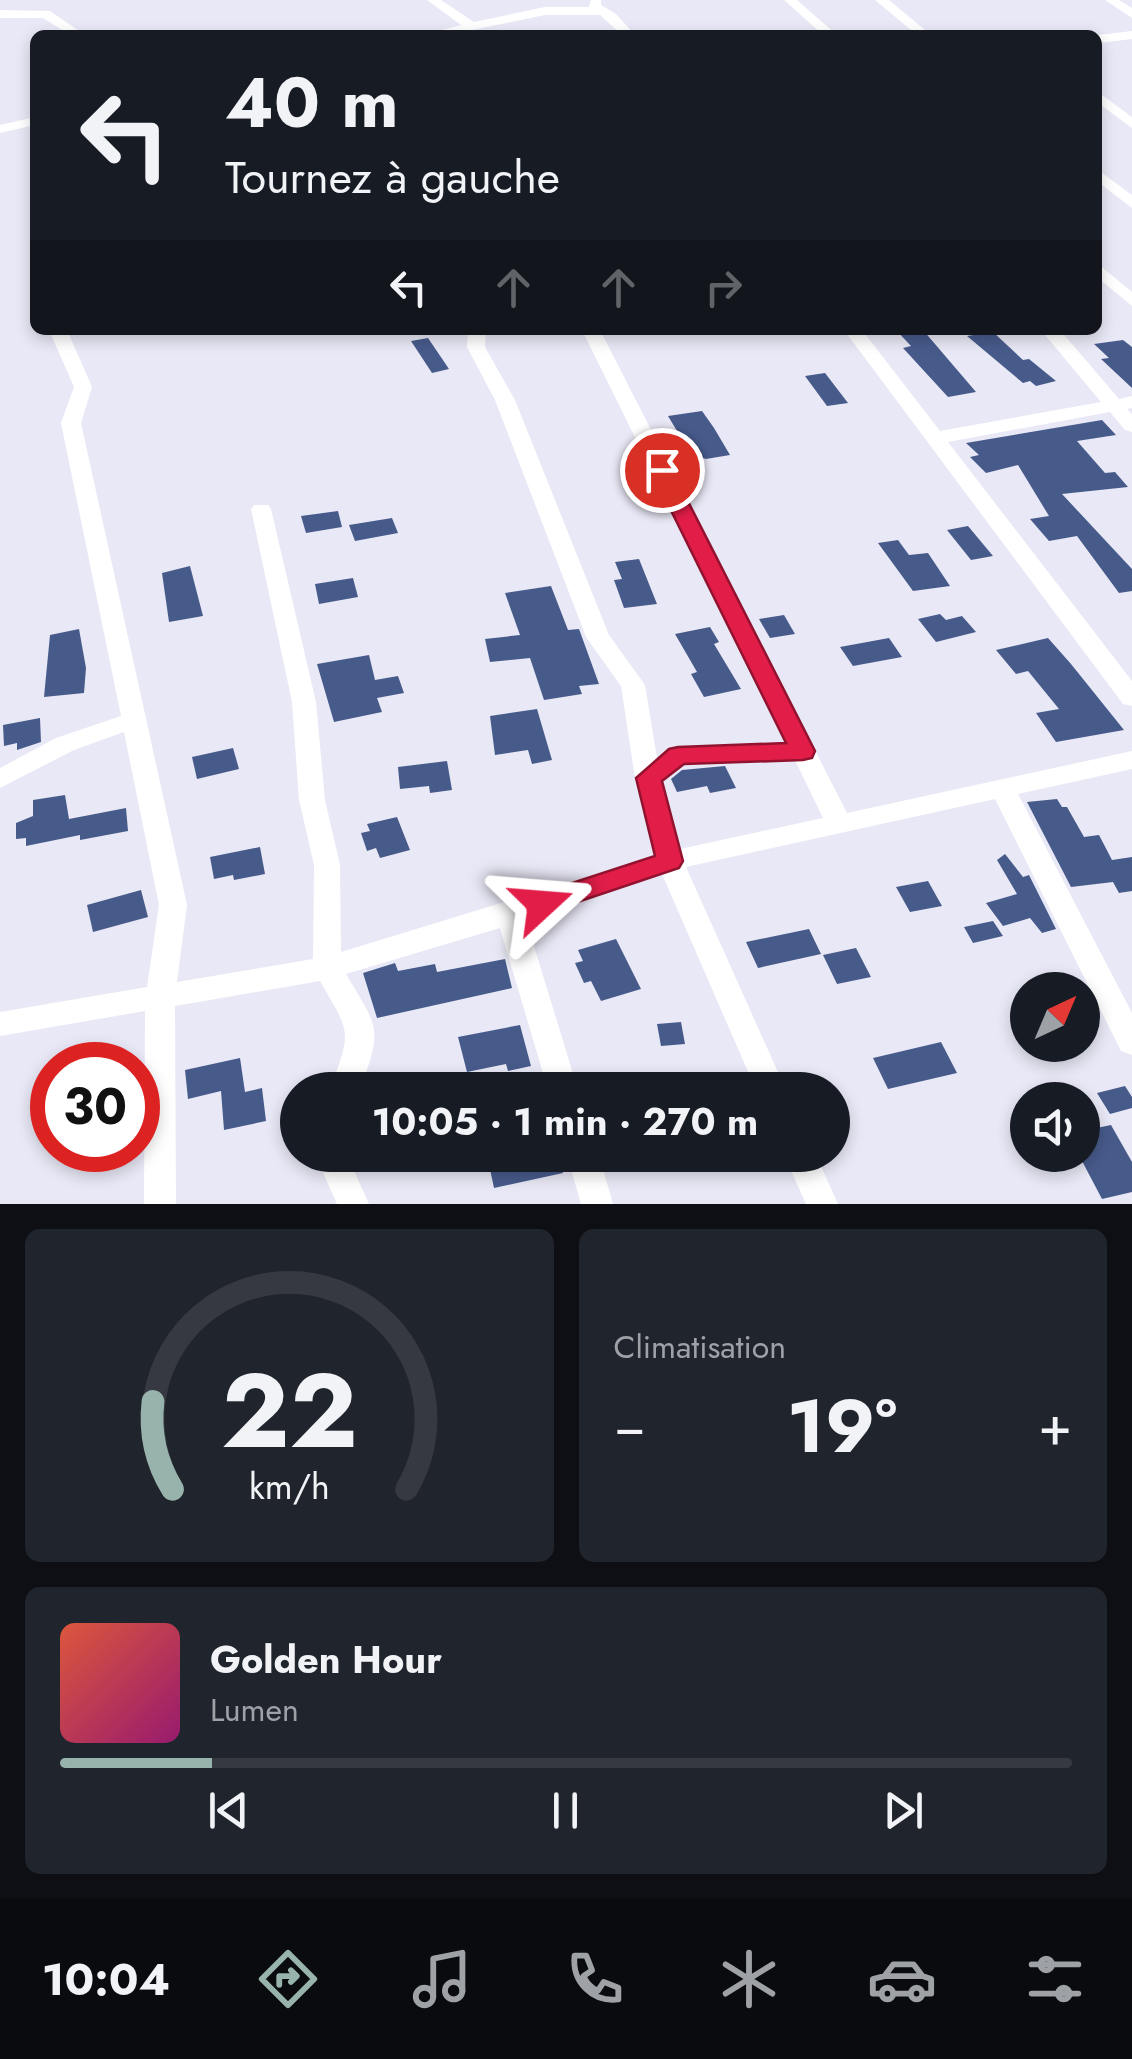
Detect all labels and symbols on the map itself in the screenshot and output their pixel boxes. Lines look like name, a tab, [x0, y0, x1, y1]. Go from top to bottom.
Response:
pin	[620, 428, 705, 513]
position arrow	[490, 852, 594, 956]
north arrow	[1010, 972, 1100, 1062]
speed limit sign: 30	[30, 1042, 160, 1172]

